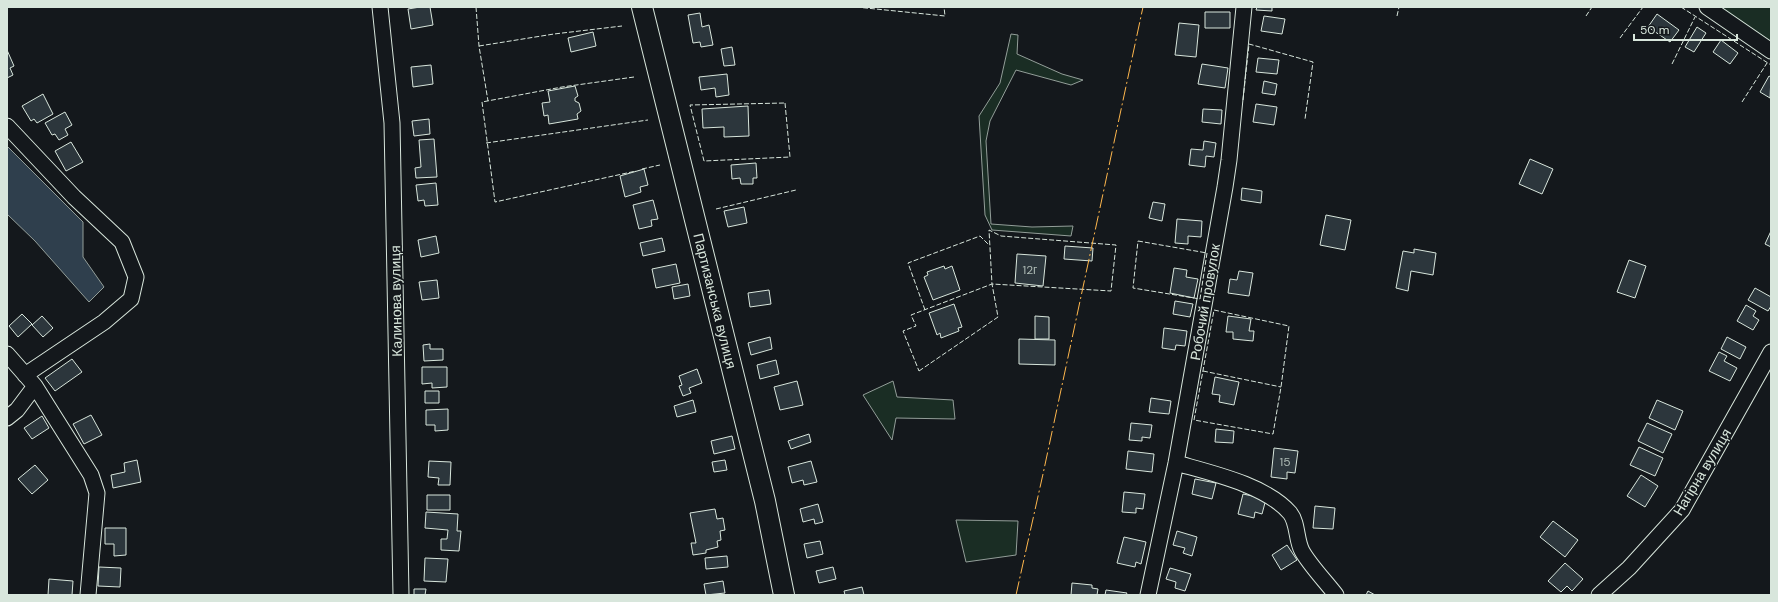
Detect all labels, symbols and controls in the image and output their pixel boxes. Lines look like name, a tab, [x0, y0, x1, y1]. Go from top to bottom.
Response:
scale bar	[1634, 16, 1737, 42]
text: 50 m	[1640, 22, 1669, 38]
street label: Партизанська вулиця	[689, 231, 741, 371]
street label: Робочий провулок	[1186, 242, 1224, 362]
street label: Калинова вулиця	[386, 245, 406, 357]
house number: 12г	[1022, 262, 1038, 278]
street label: Нагірна вулиця	[1669, 425, 1735, 519]
house number: 15	[1279, 454, 1291, 470]

